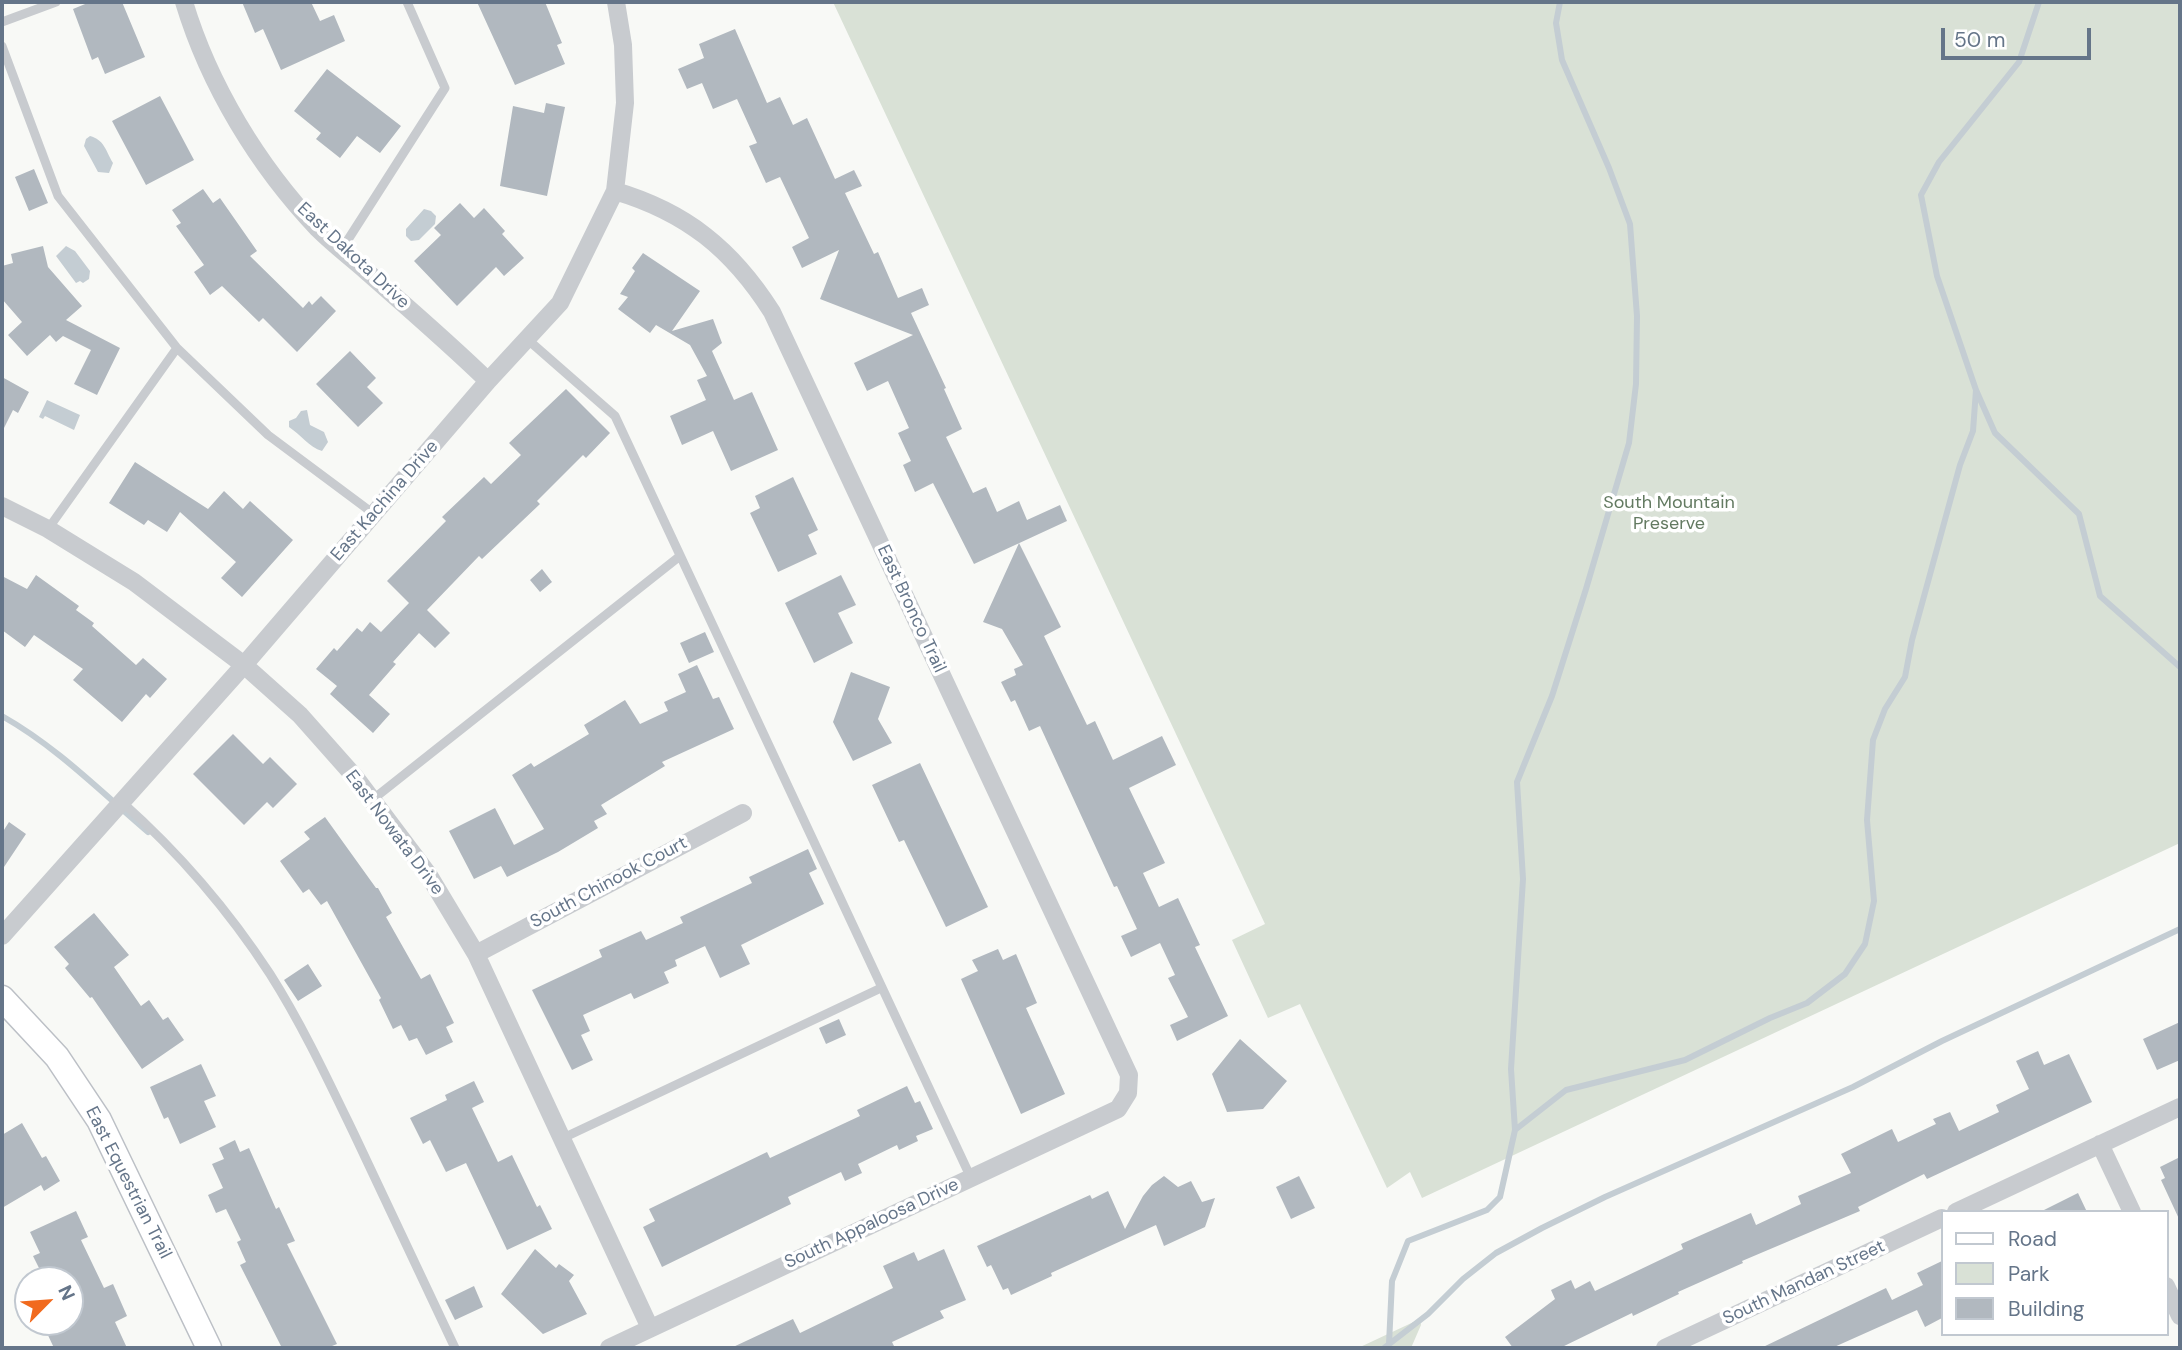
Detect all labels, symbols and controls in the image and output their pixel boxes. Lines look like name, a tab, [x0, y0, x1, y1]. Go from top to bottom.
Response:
scale bar	[1944, 14, 2094, 58]
text: 50 m	[1954, 26, 2005, 54]
street label: East Dakota Drive	[292, 198, 414, 314]
street label: East Kachina Drive	[327, 436, 443, 566]
park label: South Mountain Preserve	[1603, 492, 1735, 534]
street label: East Bronco Trail	[872, 542, 950, 676]
street label: East Nowata Drive	[340, 766, 448, 900]
street label: South Chinook Court	[527, 833, 691, 933]
street label: East Equestrian Trail	[80, 1103, 176, 1263]
street label: South Appaloosa Drive	[782, 1174, 962, 1274]
legend	[1940, 1210, 2168, 1336]
text: Road	[2008, 1225, 2057, 1253]
street label: South Mandan Street	[1720, 1236, 1888, 1330]
text: Park	[2008, 1260, 2049, 1288]
north arrow	[14, 1266, 84, 1336]
text: N	[52, 1281, 81, 1304]
text: Building	[2008, 1295, 2084, 1323]

